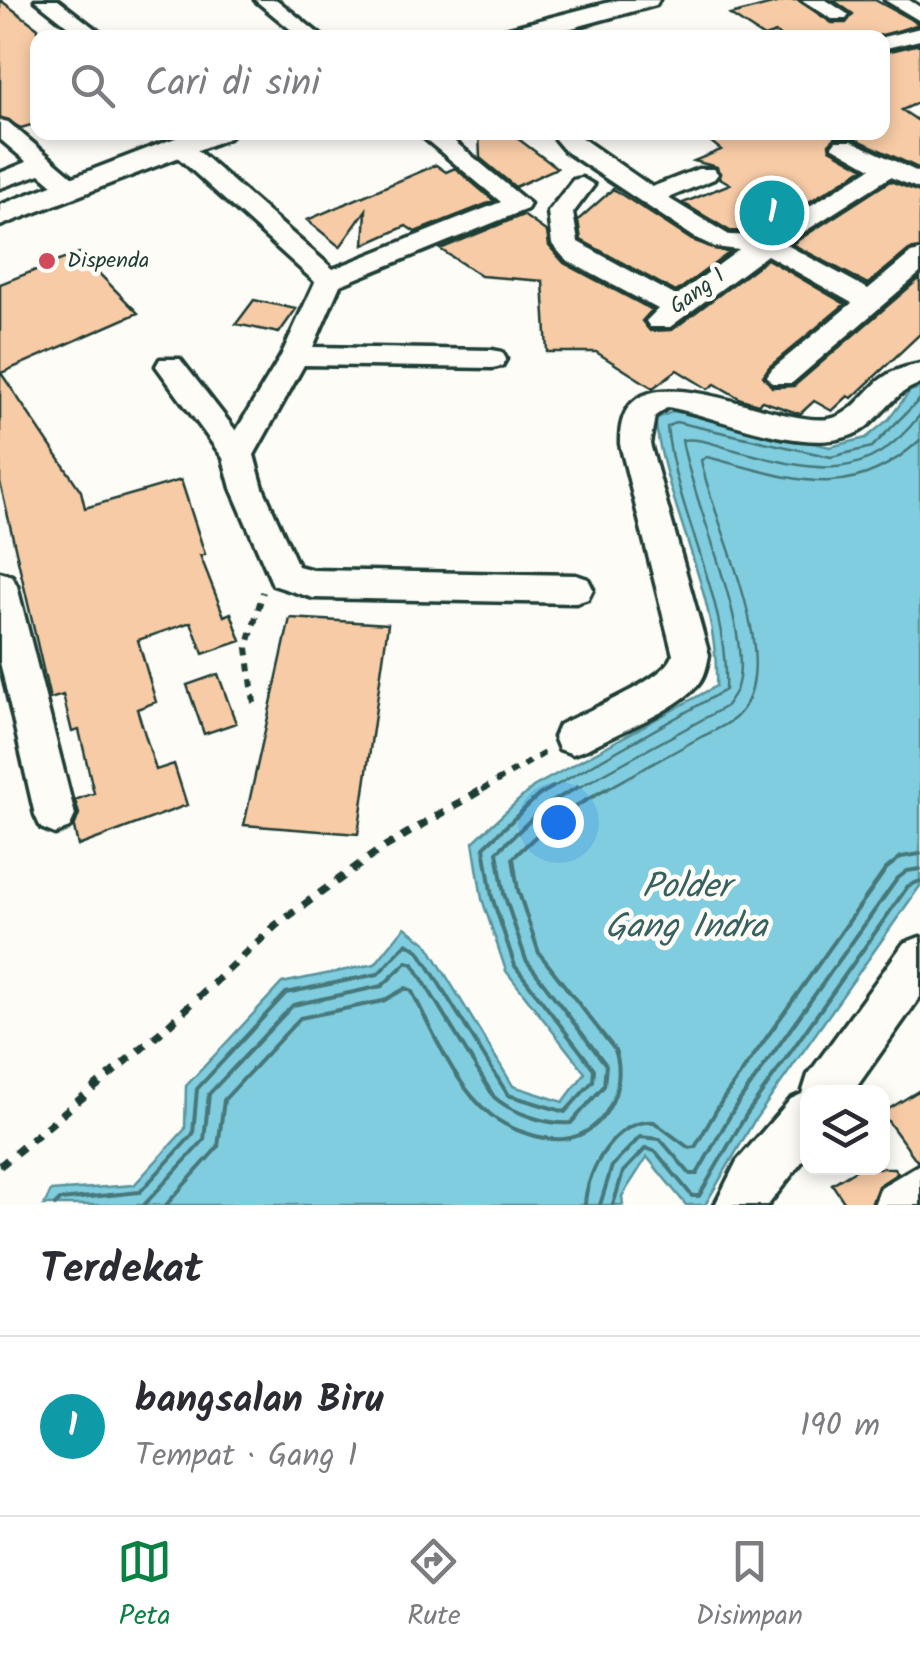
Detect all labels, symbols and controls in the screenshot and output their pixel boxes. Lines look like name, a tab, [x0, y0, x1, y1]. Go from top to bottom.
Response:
search box	[30, 30, 890, 140]
text: Cari di sini	[145, 55, 320, 115]
icon: search	[65, 58, 120, 113]
pin: 1	[740, 176, 804, 250]
place label: Dispenda	[67, 244, 149, 279]
marker: Dispenda	[36, 250, 58, 272]
street label: Gang 1	[663, 260, 733, 324]
your location	[533, 797, 584, 848]
water label: Polder Gang Indra	[605, 860, 770, 956]
map controls	[800, 1085, 890, 1175]
button: layers	[800, 1085, 890, 1175]
text: Terdekat	[40, 1237, 203, 1304]
text: bangsalan Biru	[135, 1371, 383, 1431]
text: 1	[68, 1401, 77, 1452]
text: 190 m	[800, 1401, 880, 1452]
text: Tempat · Gang 1	[135, 1431, 358, 1482]
tab: Peta	[117, 1534, 172, 1639]
tab: Rute	[406, 1534, 461, 1639]
tab: Disimpan	[696, 1534, 803, 1639]

